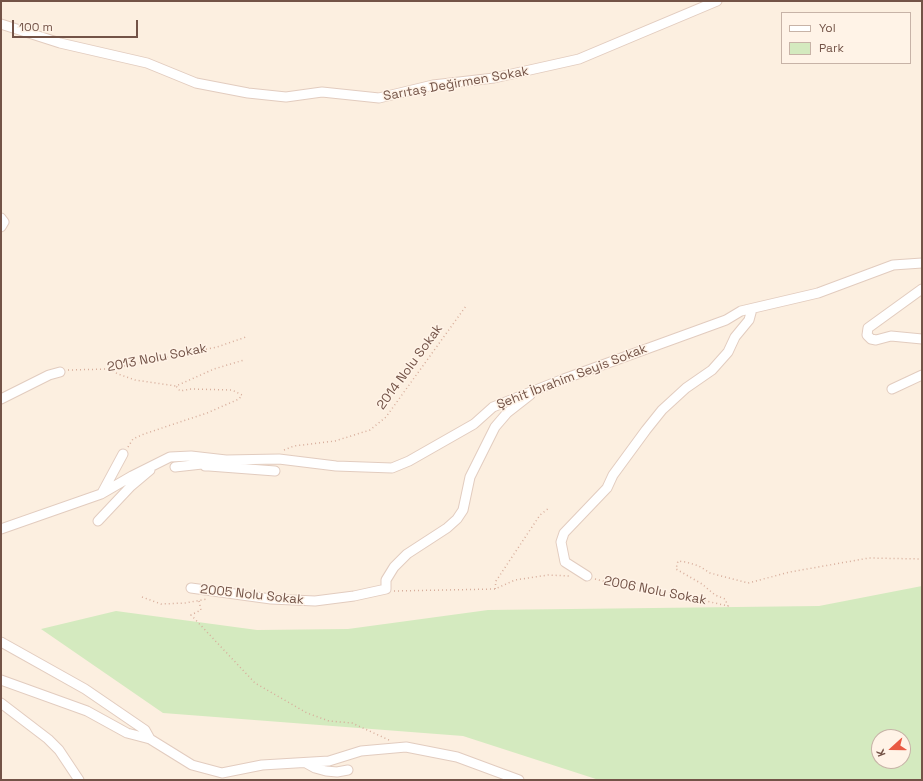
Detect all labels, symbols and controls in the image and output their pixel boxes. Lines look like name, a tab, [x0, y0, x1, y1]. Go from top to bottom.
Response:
scale bar	[14, 12, 140, 38]
legend	[781, 12, 911, 64]
text: 100 m	[19, 19, 53, 35]
text: Yol	[819, 20, 836, 36]
text: Park	[819, 40, 844, 56]
street label: Sarıtaş Değirmen Sokak	[382, 64, 530, 104]
street label: 2014 Nolu Sokak	[374, 321, 446, 413]
street label: 2013 Nolu Sokak	[106, 341, 208, 375]
street label: Şehit İbrahim Seyis Sokak	[495, 341, 649, 413]
street label: 2006 Nolu Sokak	[602, 573, 708, 609]
street label: 2005 Nolu Sokak	[199, 582, 305, 608]
north arrow	[871, 729, 911, 769]
text: K	[873, 747, 889, 759]

